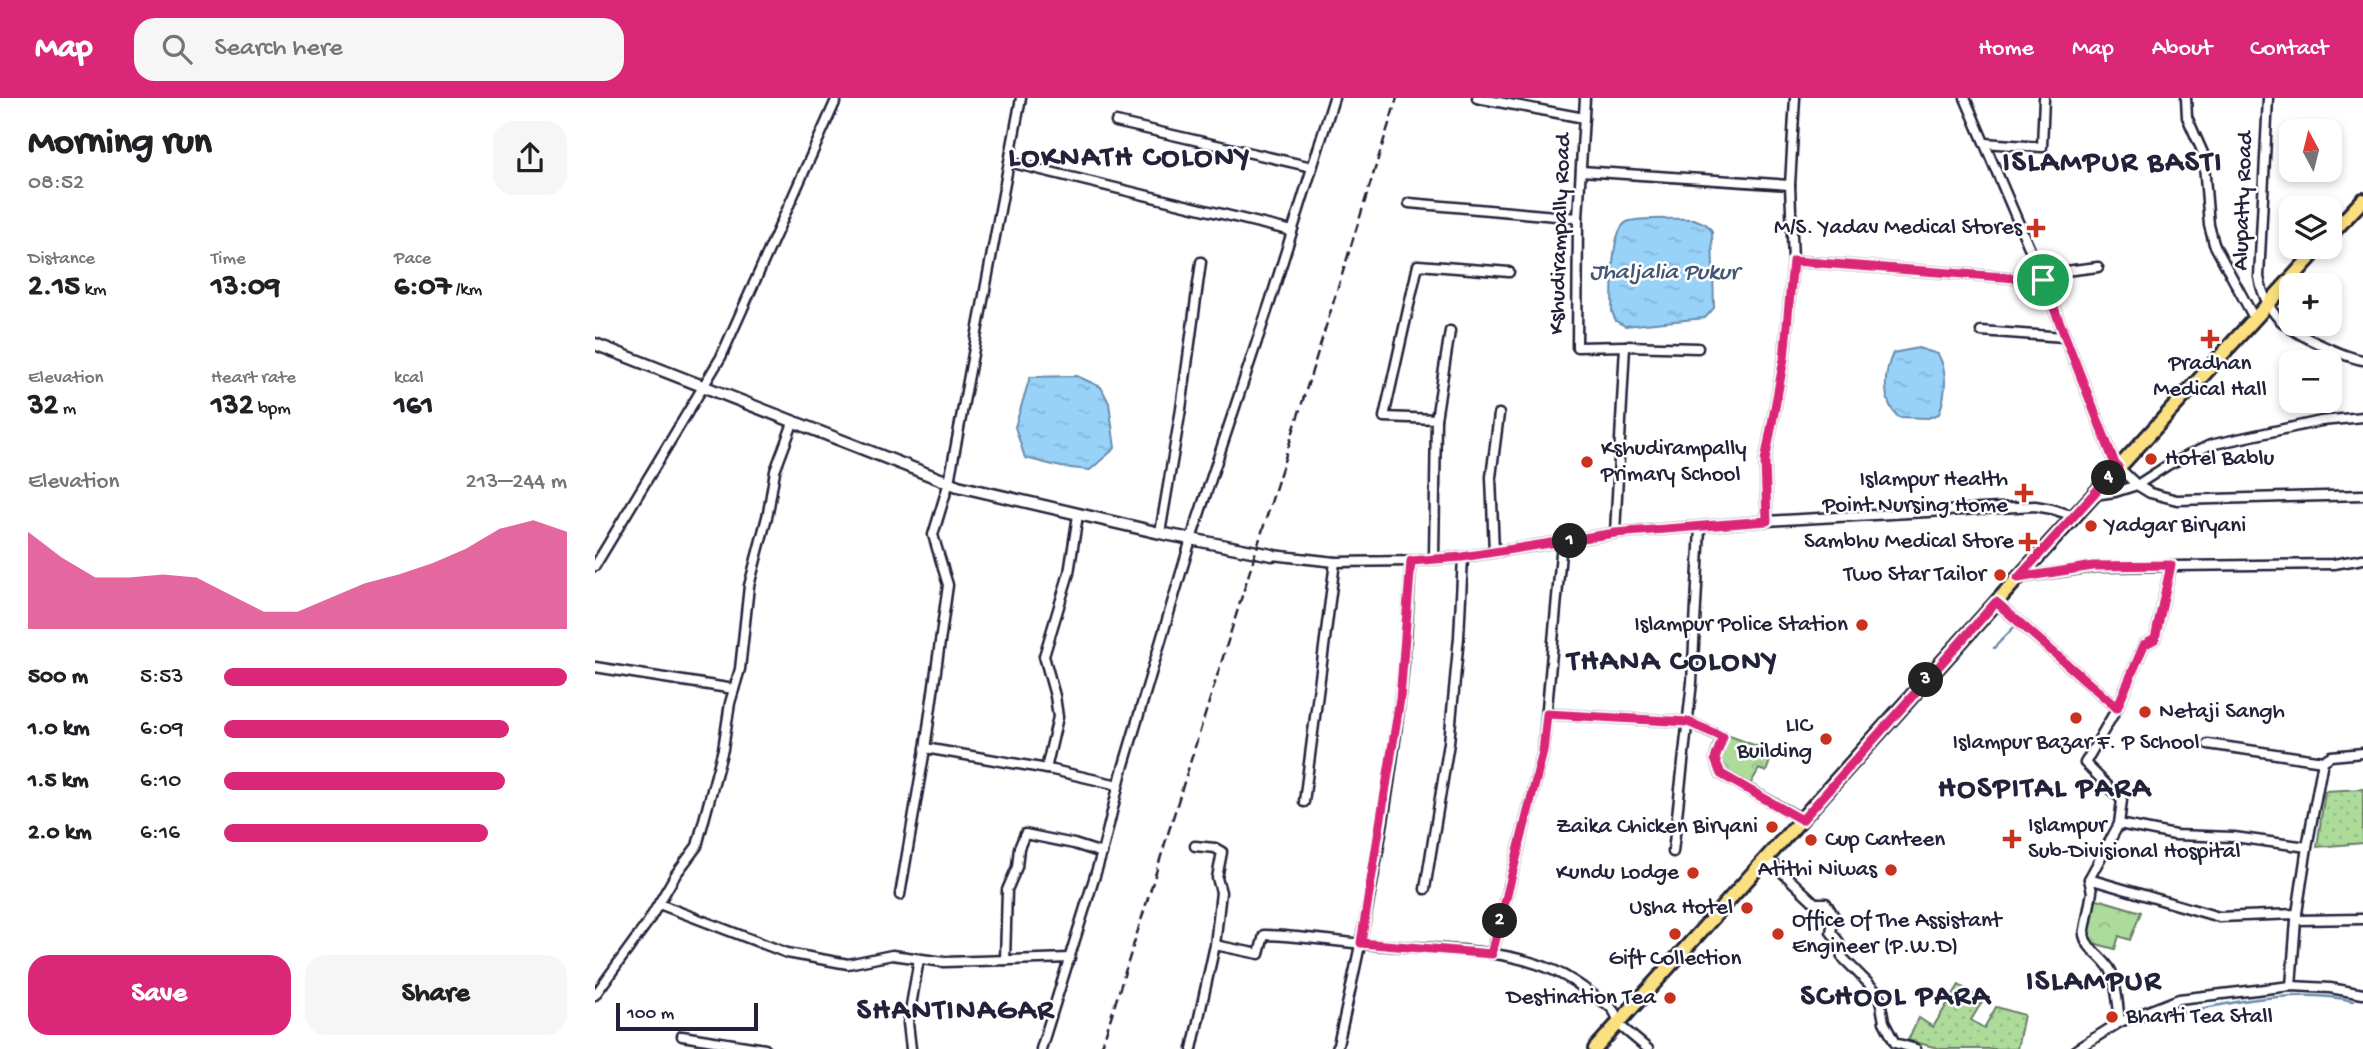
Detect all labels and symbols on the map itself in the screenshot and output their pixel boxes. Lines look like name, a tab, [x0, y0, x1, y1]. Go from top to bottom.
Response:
north arrow	[2279, 119, 2341, 182]
street label: Alupatty Road	[2228, 129, 2260, 271]
street label: Kshudirampally Road	[1544, 131, 1578, 335]
district label: LOKNATH COLONY	[1008, 142, 1252, 177]
district label: ISLAMPUR BASTI	[2002, 147, 2224, 182]
place label: M/S. Yadav Medical Stores	[1774, 215, 2023, 242]
marker: M/S. Yadav Medical Stores	[2028, 220, 2044, 236]
pin	[2013, 250, 2073, 310]
water label: Jhaljalia Pukur	[1590, 259, 1743, 288]
marker: Pradhan Medical Hall	[2202, 331, 2218, 347]
place label: Pradhan Medical Hall	[2153, 351, 2267, 404]
place label: Kshudirampally Primary School	[1600, 436, 1747, 489]
place label: Hotel Bablu	[2165, 446, 2275, 473]
marker: Hotel Bablu	[2143, 451, 2159, 467]
marker: Kshudirampally Primary School	[1579, 454, 1595, 470]
pin: 4	[2091, 460, 2127, 496]
place label: Islampur Health Point Nursing Home	[1821, 467, 2009, 520]
marker: Islampur Health Point Nursing Home	[2014, 483, 2034, 503]
place label: Yadgar Biryani	[2103, 513, 2246, 540]
marker: Yadgar Biryani	[2083, 518, 2099, 534]
pin: 1	[1553, 524, 1587, 558]
place label: Sambhu Medical Store	[1804, 529, 2015, 556]
marker: Sambhu Medical Store	[2020, 534, 2036, 550]
place label: Two Star Tailor	[1842, 562, 1988, 589]
marker: Two Star Tailor	[1992, 567, 2008, 583]
place label: Islampur Police Station	[1634, 612, 1848, 639]
marker: Islampur Police Station	[1854, 617, 1870, 633]
district label: THANA COLONY	[1565, 646, 1779, 681]
pin: 3	[1909, 662, 1943, 698]
place label: Netaji Sangh	[2159, 699, 2285, 726]
marker: Netaji Sangh	[2137, 704, 2153, 720]
marker: Islampur Bazar F. P School	[2068, 710, 2084, 726]
place label: LIC Building	[1736, 713, 1814, 766]
place label: Islampur Bazar F. P School	[1952, 730, 2200, 757]
marker: LIC Building	[1818, 731, 1834, 747]
district label: HOSPITAL PARA	[1938, 773, 2152, 808]
place label: Islampur Sub-Divisional Hospital	[2028, 813, 2241, 866]
place label: Zaika Chicken Biryani	[1556, 814, 1758, 841]
marker: Zaika Chicken Biryani	[1764, 819, 1780, 835]
place label: Cup Canteen	[1825, 827, 1945, 854]
marker: Islampur Sub-Divisional Hospital	[2002, 829, 2022, 849]
marker: Cup Canteen	[1803, 832, 1819, 848]
place label: Atithi Niwas	[1758, 857, 1878, 884]
place label: Kundu Lodge	[1556, 860, 1680, 887]
marker: Atithi Niwas	[1883, 862, 1899, 878]
marker: Kundu Lodge	[1685, 865, 1701, 881]
place label: Usha Hotel	[1629, 895, 1733, 922]
marker: Usha Hotel	[1739, 900, 1755, 916]
pin: 2	[1483, 904, 1517, 938]
place label: Office Of The Assistant Engineer (P.W.D)	[1792, 908, 2003, 961]
marker: Gift Collection	[1667, 926, 1683, 942]
marker: Office Of The Assistant Engineer (P.W.D)	[1770, 926, 1786, 942]
place label: Gift Collection	[1609, 946, 1741, 973]
district label: ISLAMPUR	[2026, 966, 2162, 1001]
district label: SCHOOL PARA	[1800, 981, 1992, 1016]
place label: Destination Tea	[1504, 985, 1657, 1012]
marker: Destination Tea	[1662, 990, 1678, 1006]
district label: SHANTINAGAR	[857, 995, 1056, 1030]
scale bar	[616, 1000, 758, 1032]
place label: Bharti Tea Stall	[2125, 1004, 2273, 1031]
marker: Bharti Tea Stall	[2104, 1009, 2120, 1025]

